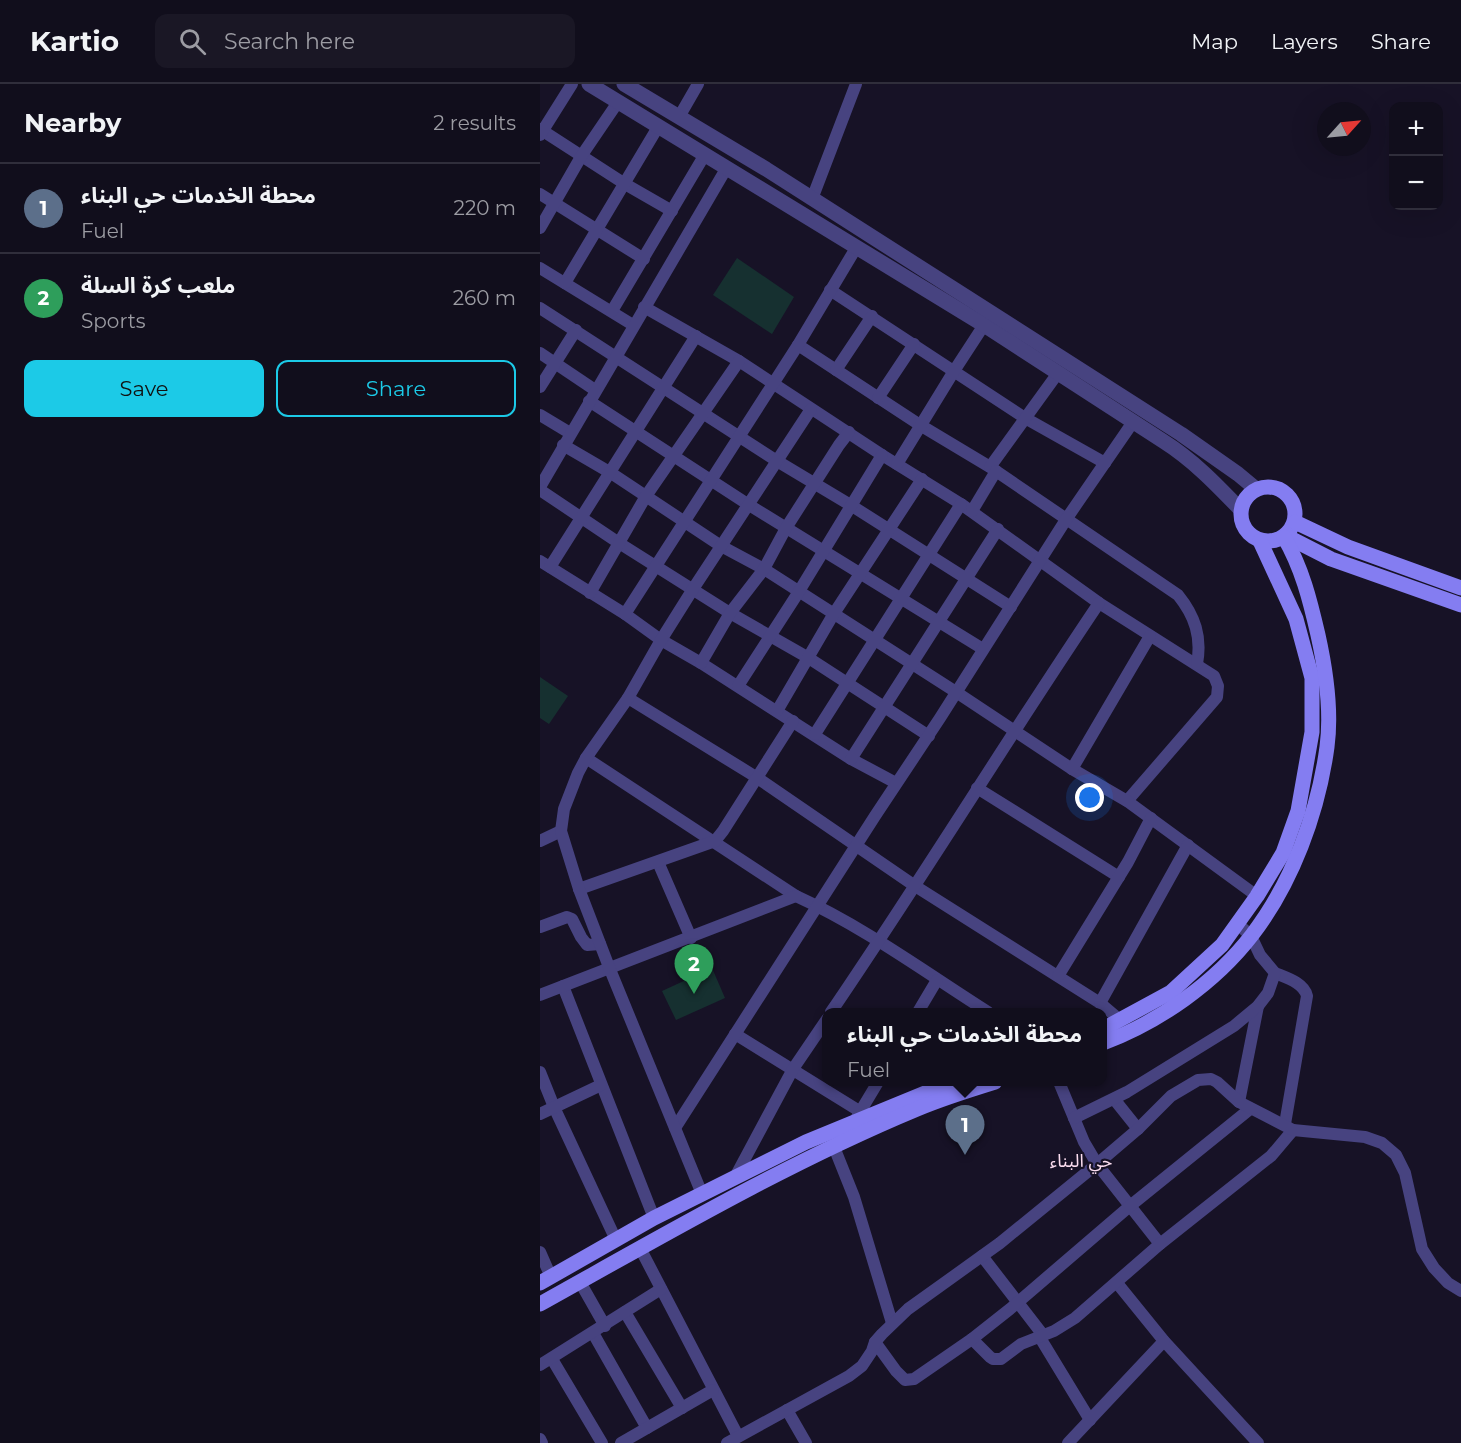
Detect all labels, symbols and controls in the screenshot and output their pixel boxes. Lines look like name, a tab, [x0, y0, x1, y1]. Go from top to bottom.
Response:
search box	[155, 14, 575, 68]
text: Kartio	[30, 24, 119, 58]
icon: search	[176, 25, 209, 58]
text: Search here	[224, 28, 355, 55]
text: Map	[1191, 29, 1238, 54]
text: Layers	[1271, 29, 1338, 54]
text: Share	[1371, 29, 1431, 54]
north arrow	[1317, 102, 1371, 156]
map controls	[1389, 102, 1443, 210]
button: +	[1389, 102, 1443, 156]
text: Nearby	[24, 107, 121, 139]
text: 2 results	[433, 111, 516, 135]
button: −	[1389, 156, 1443, 210]
text: محطة الخدمات حي البناء	[81, 182, 316, 209]
text: 1	[40, 196, 47, 220]
text: 220 m	[454, 196, 516, 220]
text: Fuel	[81, 219, 124, 243]
text: ملعب كرة السلة	[81, 272, 235, 299]
text: 2	[38, 286, 49, 310]
text: 260 m	[453, 286, 516, 310]
text: Sports	[81, 309, 146, 333]
button: Save	[24, 360, 264, 417]
button: Share	[276, 360, 516, 417]
your location	[1075, 783, 1104, 812]
pin: 2	[674, 944, 714, 994]
popup	[822, 1008, 1107, 1086]
text: محطة الخدمات حي البناء	[847, 1021, 1082, 1048]
text: Fuel	[847, 1058, 890, 1082]
pin: 1	[946, 1106, 984, 1155]
district label: حي البناء	[1050, 1150, 1112, 1174]

